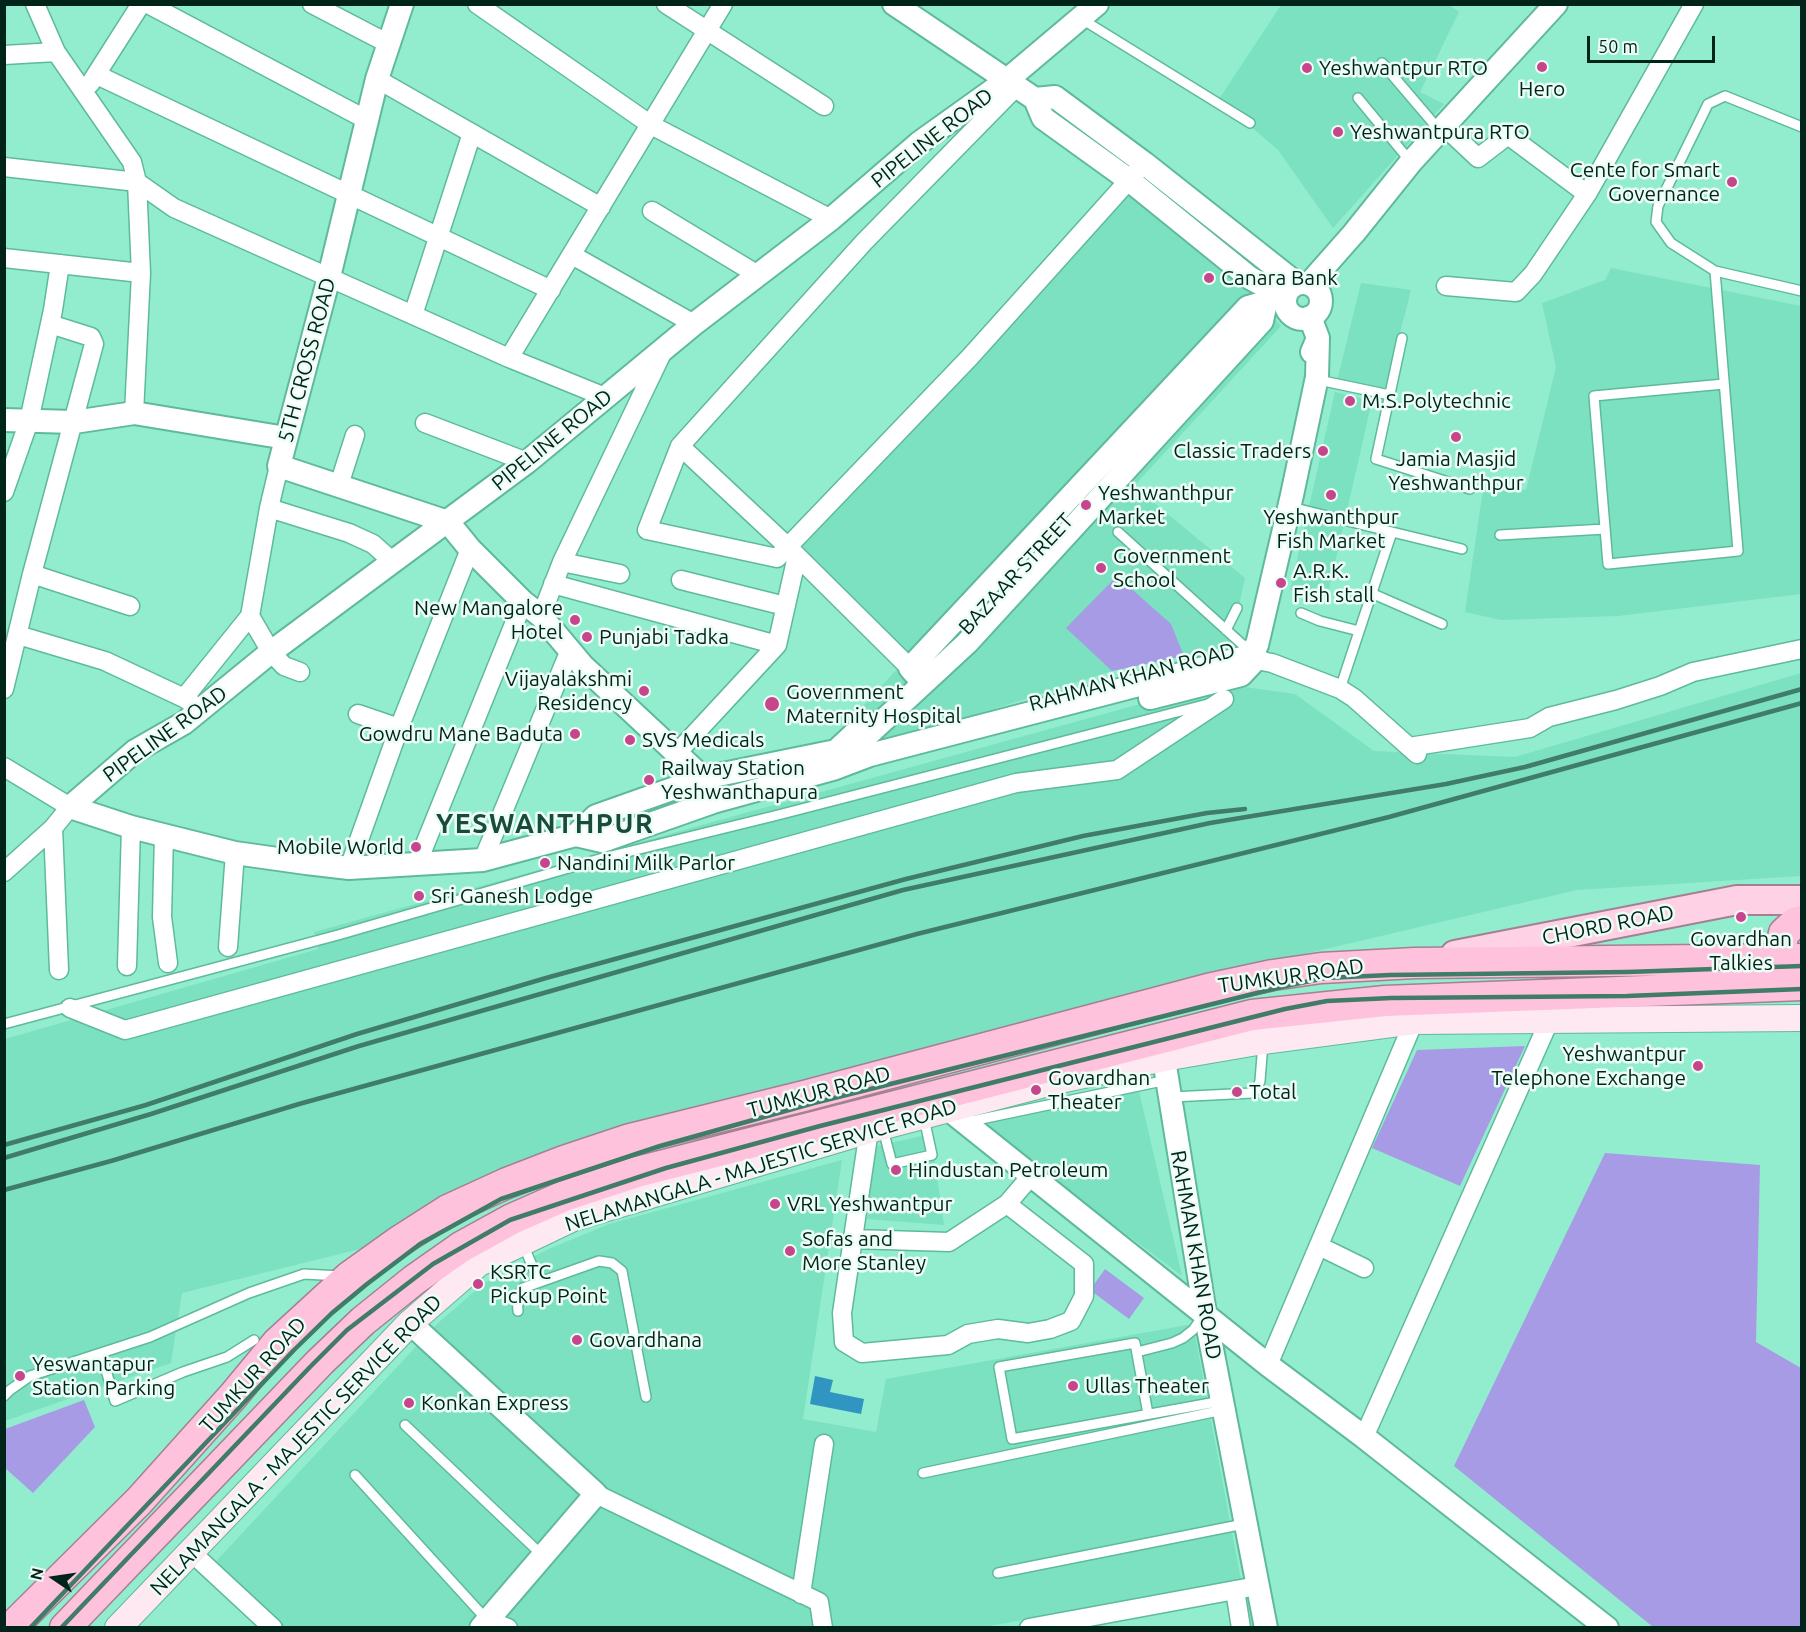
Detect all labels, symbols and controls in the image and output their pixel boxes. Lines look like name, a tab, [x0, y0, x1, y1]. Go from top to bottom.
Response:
scale bar	[1590, 24, 1718, 62]
text: 50 m	[1598, 36, 1638, 56]
place label: Yeshwantpur RTO	[1319, 55, 1488, 81]
marker: Hero	[1535, 60, 1549, 74]
marker: Yeshwantpur RTO	[1300, 61, 1314, 75]
place label: Hero	[1519, 76, 1565, 102]
street label: PIPELINE ROAD	[866, 83, 998, 193]
place label: Yeshwantpura RTO	[1350, 119, 1530, 145]
marker: Yeshwantpura RTO	[1331, 125, 1345, 139]
place label: Cente for Smart Governance	[1570, 157, 1720, 207]
marker: Cente for Smart Governance	[1725, 175, 1739, 189]
place label: Canara Bank	[1221, 265, 1338, 291]
marker: Canara Bank	[1202, 271, 1216, 285]
street label: 5TH CROSS ROAD	[273, 275, 341, 445]
street label: PIPELINE ROAD	[487, 384, 617, 496]
place label: M.S.Polytechnic	[1362, 388, 1511, 414]
marker: M.S.Polytechnic	[1343, 394, 1357, 408]
marker: Jamia Masjid Yeshwanthpur	[1449, 430, 1463, 444]
place label: Classic Traders	[1173, 438, 1311, 464]
marker: Classic Traders	[1316, 444, 1330, 458]
place label: Jamia Masjid Yeshwanthpur	[1388, 446, 1524, 496]
place label: Yeshwanthpur Market	[1098, 480, 1233, 530]
marker: Yeshwanthpur Fish Market	[1324, 488, 1338, 502]
marker: Yeshwanthpur Market	[1079, 498, 1093, 512]
place label: Yeshwanthpur Fish Market	[1263, 504, 1399, 554]
street label: BAZAAR STREET	[953, 508, 1079, 640]
place label: Government School	[1113, 543, 1231, 593]
place label: A.R.K. Fish stall	[1293, 558, 1374, 608]
marker: Government School	[1094, 561, 1108, 575]
marker: A.R.K. Fish stall	[1274, 576, 1288, 590]
place label: New Mangalore Hotel	[414, 595, 563, 645]
marker: New Mangalore Hotel	[568, 613, 582, 627]
place label: Punjabi Tadka	[599, 624, 729, 650]
marker: Punjabi Tadka	[580, 630, 594, 644]
street label: RAHMAN KHAN ROAD	[1026, 637, 1238, 717]
place label: Vijayalakshmi Residency	[505, 666, 632, 716]
place label: Government Maternity Hospital	[786, 679, 961, 729]
street label: PIPELINE ROAD	[98, 680, 232, 788]
marker: Vijayalakshmi Residency	[637, 684, 651, 698]
marker: Government Maternity Hospital	[763, 695, 781, 713]
place label: Gowdru Mane Baduta	[359, 721, 563, 747]
marker: Gowdru Mane Baduta	[568, 727, 582, 741]
place label: SVS Medicals	[642, 727, 764, 753]
marker: SVS Medicals	[623, 733, 637, 747]
place label: Railway Station Yeshwanthapura	[661, 755, 818, 805]
marker: Railway Station Yeshwanthapura	[642, 773, 656, 787]
district label: YESWANTHPUR	[436, 808, 654, 840]
place label: Mobile World	[277, 834, 404, 860]
marker: Mobile World	[409, 840, 423, 854]
place label: Nandini Milk Parlor	[557, 850, 735, 876]
marker: Nandini Milk Parlor	[538, 856, 552, 870]
place label: Sri Ganesh Lodge	[431, 883, 593, 909]
marker: Sri Ganesh Lodge	[412, 889, 426, 903]
street label: CHORD ROAD	[1540, 900, 1676, 950]
marker: Govardhan Talkies	[1734, 910, 1748, 924]
place label: Govardhan Talkies	[1690, 926, 1792, 976]
street label: TUMKUR ROAD	[1216, 953, 1366, 999]
place label: Yeshwantpur Telephone Exchange	[1491, 1041, 1686, 1091]
marker: Yeshwantpur Telephone Exchange	[1691, 1059, 1705, 1073]
street label: TUMKUR ROAD	[745, 1061, 893, 1123]
place label: Govardhan Theater	[1048, 1065, 1150, 1115]
place label: Total	[1249, 1079, 1296, 1105]
marker: Govardhan Theater	[1029, 1083, 1043, 1097]
marker: Total	[1230, 1085, 1244, 1099]
street label: NELAMANGALA - MAJESTIC SERVICE ROAD	[562, 1093, 960, 1237]
street label: RAHMAN KHAN ROAD	[1165, 1148, 1227, 1362]
place label: Hindustan Petroleum	[908, 1157, 1108, 1183]
marker: Hindustan Petroleum	[889, 1163, 903, 1177]
place label: VRL Yeshwantpur	[787, 1191, 952, 1217]
marker: VRL Yeshwantpur	[768, 1197, 782, 1211]
place label: Sofas and More Stanley	[802, 1226, 926, 1276]
marker: Sofas and More Stanley	[783, 1244, 797, 1258]
place label: KSRTC Pickup Point	[490, 1259, 607, 1309]
marker: KSRTC Pickup Point	[471, 1277, 485, 1291]
street label: NELAMANGALA - MAJESTIC SERVICE ROAD	[145, 1289, 447, 1601]
street label: TUMKUR ROAD	[194, 1312, 312, 1438]
place label: Govardhana	[589, 1327, 702, 1353]
marker: Govardhana	[570, 1333, 584, 1347]
place label: Yeswantapur Station Parking	[32, 1351, 175, 1401]
marker: Yeswantapur Station Parking	[13, 1369, 27, 1383]
place label: Ullas Theater	[1085, 1373, 1209, 1399]
marker: Ullas Theater	[1066, 1379, 1080, 1393]
place label: Konkan Express	[421, 1390, 569, 1416]
marker: Konkan Express	[402, 1396, 416, 1410]
north arrow	[24, 1548, 84, 1608]
text: N	[26, 1566, 47, 1582]

